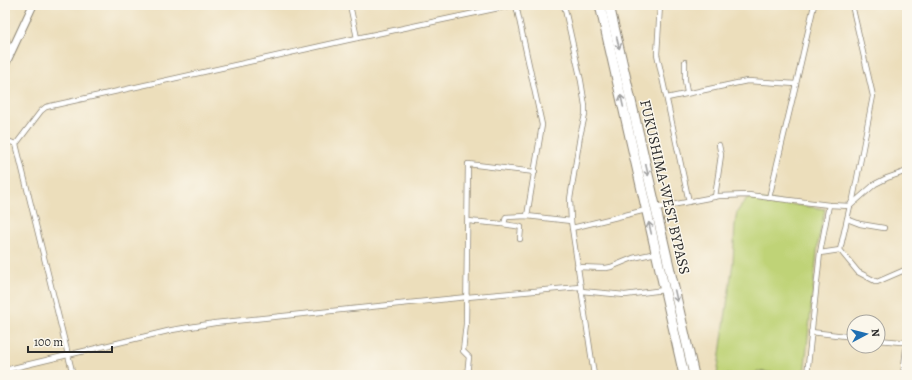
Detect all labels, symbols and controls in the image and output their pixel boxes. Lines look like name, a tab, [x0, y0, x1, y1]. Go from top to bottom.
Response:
one-way arrow	[614, 36, 622, 49]
one-way arrow	[617, 95, 625, 108]
street label: FUKUSHIMA-WEST BYPASS	[635, 98, 695, 276]
one-way arrow	[643, 163, 651, 176]
one-way arrow	[646, 222, 654, 235]
one-way arrow	[672, 290, 680, 303]
north arrow	[846, 314, 886, 354]
scale bar	[28, 328, 112, 354]
text: N	[867, 328, 883, 338]
text: 100 m	[34, 334, 63, 350]

